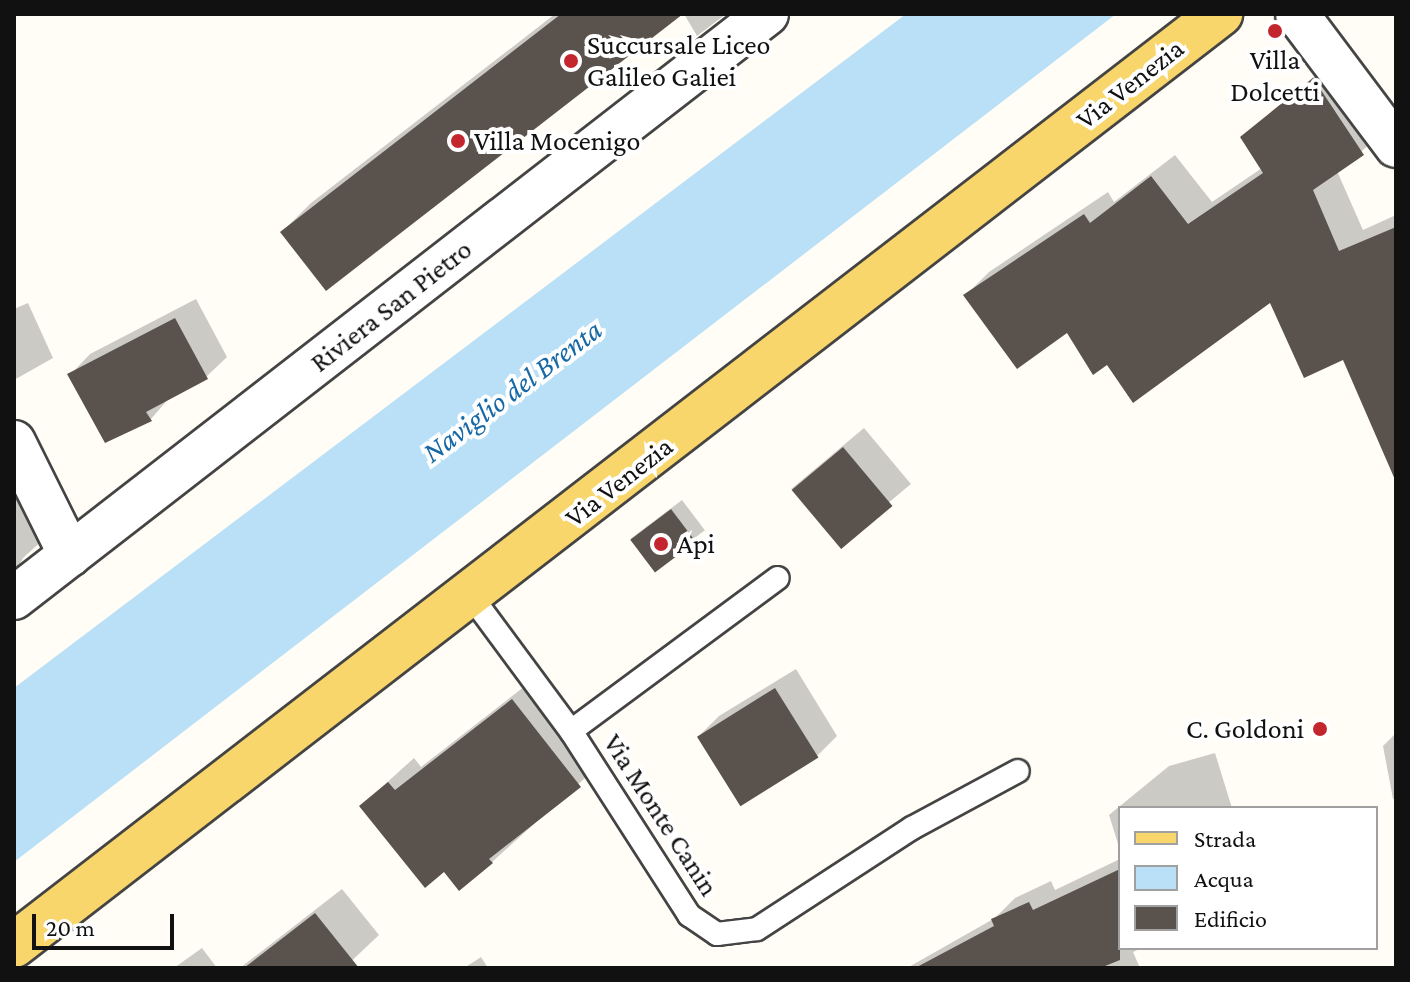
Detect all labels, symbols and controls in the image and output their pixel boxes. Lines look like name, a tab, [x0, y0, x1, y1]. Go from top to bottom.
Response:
marker: Villa Dolcetti	[1266, 22, 1284, 40]
place label: Succursale Liceo Galileo Galiei	[587, 28, 771, 94]
street label: Via Venezia	[1069, 31, 1191, 137]
place label: Villa Dolcetti	[1230, 43, 1320, 109]
marker: Succursale Liceo Galileo Galiei	[562, 52, 580, 70]
place label: Villa Mocenigo	[474, 124, 640, 158]
marker: Villa Mocenigo	[449, 132, 467, 150]
street label: Riviera San Pietro	[304, 233, 478, 379]
water label: Naviglio del Brenta	[415, 312, 609, 470]
street label: Via Venezia	[558, 429, 680, 535]
place label: Api	[677, 527, 715, 561]
marker: Api	[652, 535, 670, 553]
place label: C. Goldoni	[1186, 712, 1304, 746]
marker: C. Goldoni	[1311, 720, 1329, 738]
street label: Via Monte Canin	[596, 728, 726, 902]
legend	[1118, 806, 1378, 950]
text: Strada	[1194, 825, 1256, 852]
text: Acqua	[1194, 865, 1254, 892]
scale bar	[36, 898, 178, 948]
text: Edificio	[1194, 905, 1267, 932]
text: 20 m	[46, 914, 95, 941]

